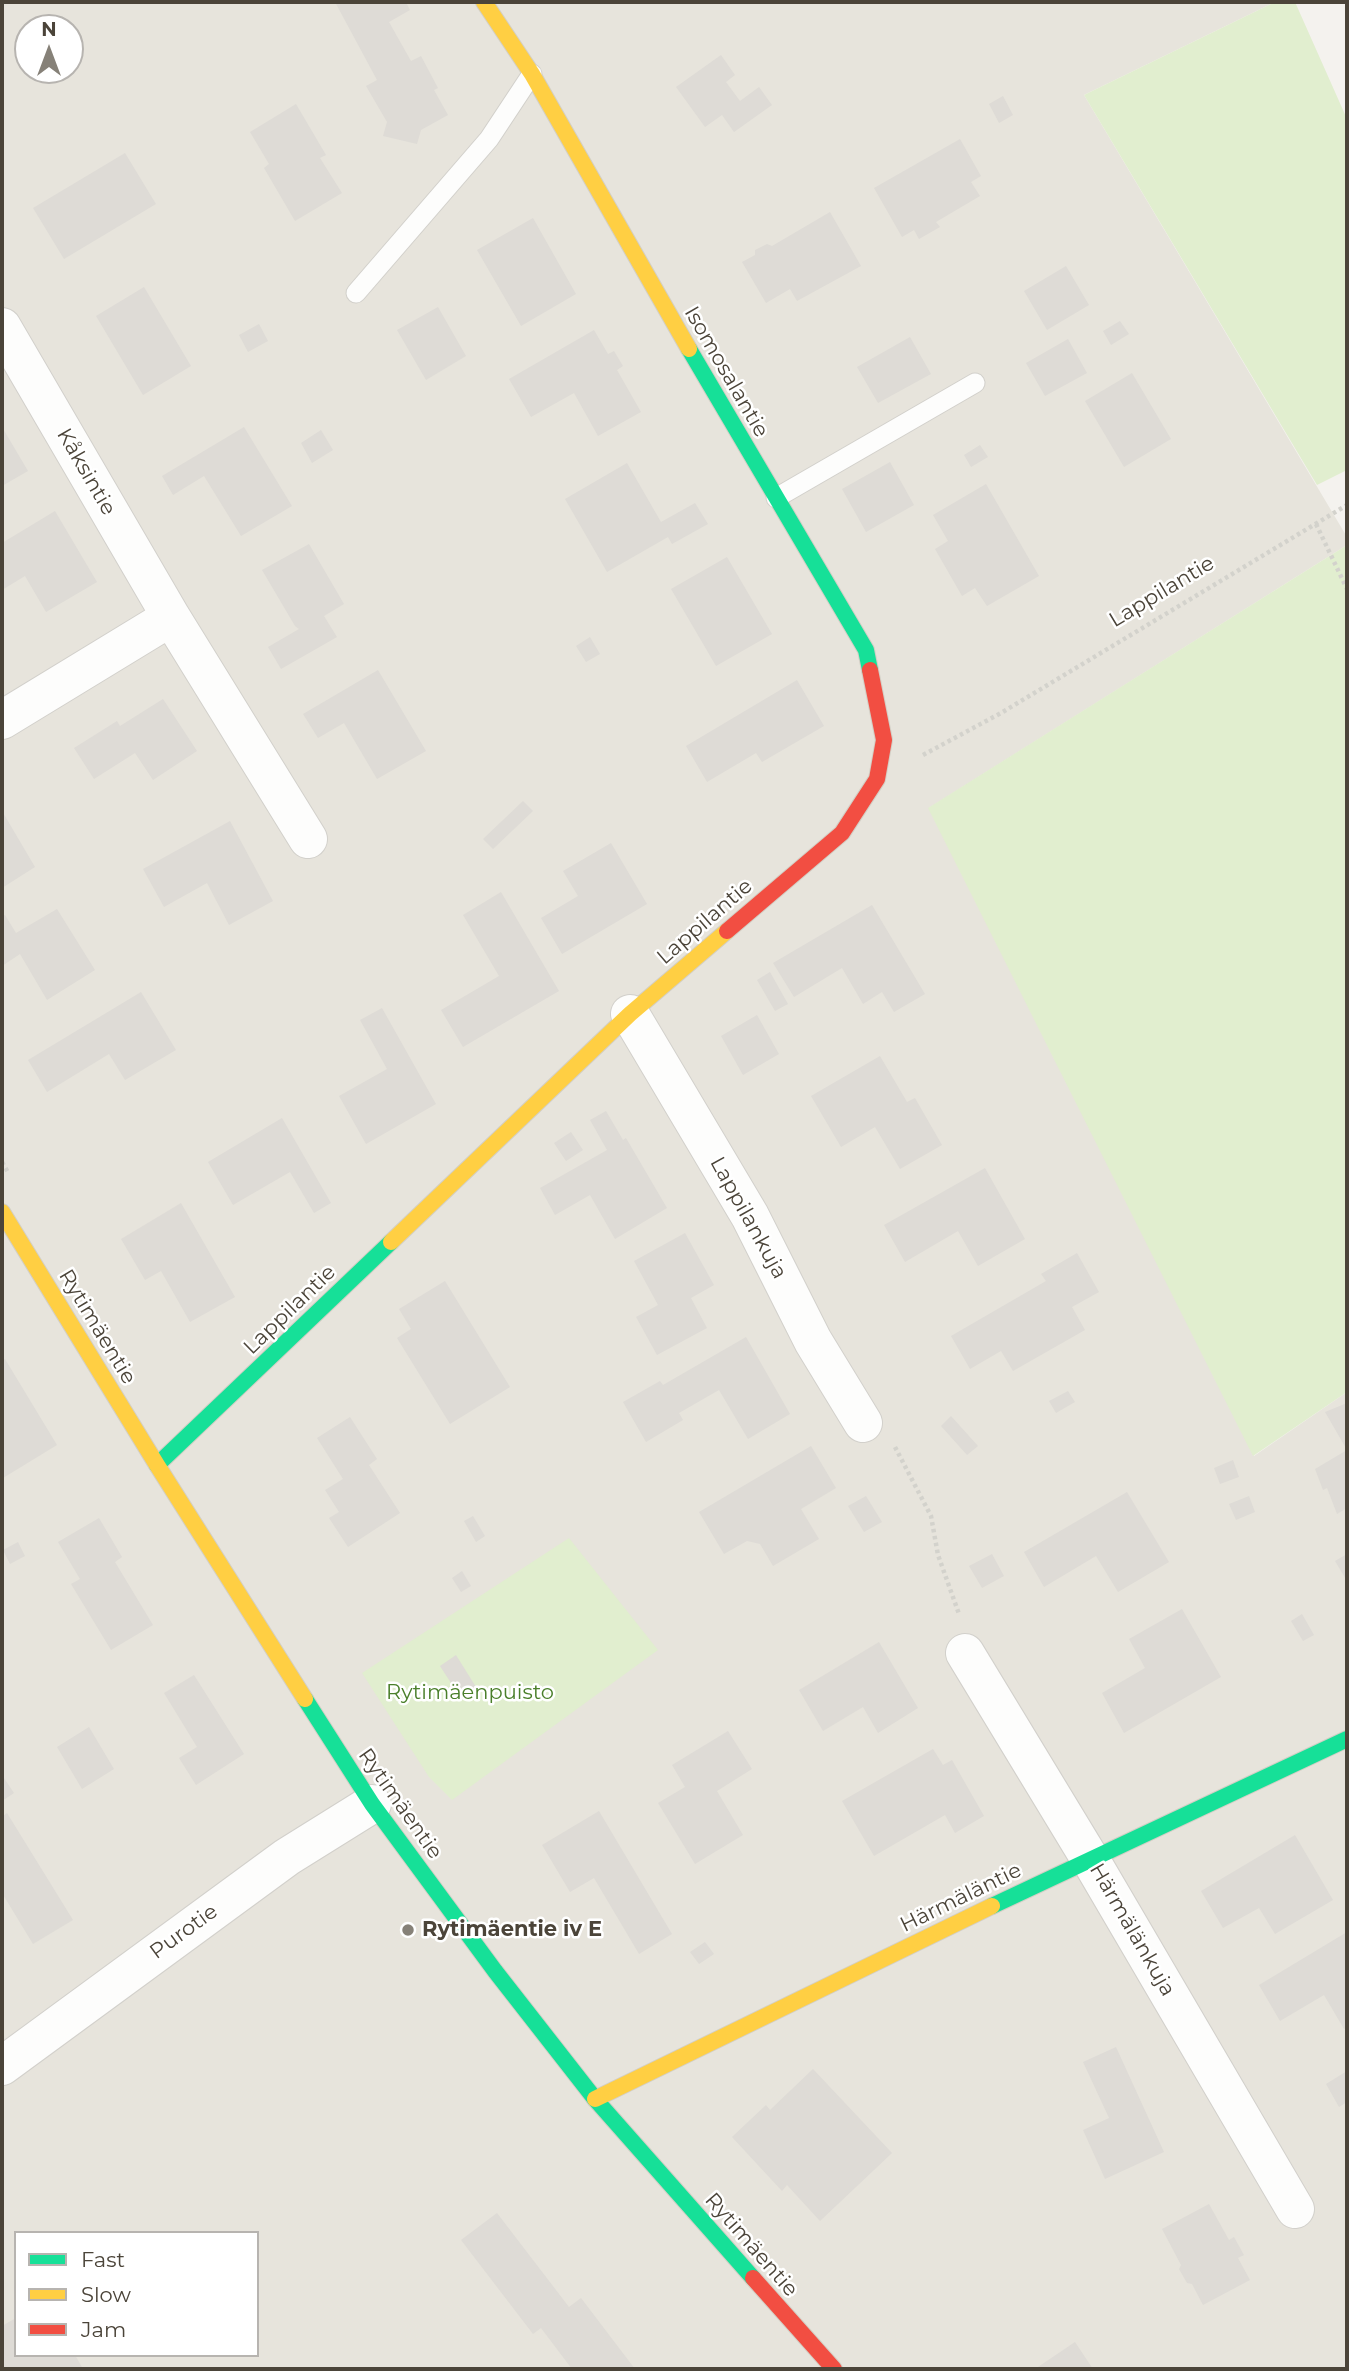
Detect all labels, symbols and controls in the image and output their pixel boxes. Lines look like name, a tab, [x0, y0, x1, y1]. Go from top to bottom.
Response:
north arrow	[14, 14, 84, 84]
text: N	[41, 18, 57, 41]
street label: Isomosalantie	[678, 302, 774, 442]
street label: Kåksintie	[51, 424, 121, 520]
street label: Lappilantie	[1105, 551, 1219, 633]
street label: Lappilantie	[652, 874, 758, 970]
street label: Lappilankuja	[704, 1153, 792, 1283]
street label: Lappilantie	[239, 1260, 341, 1360]
street label: Rytimäentie	[53, 1265, 141, 1389]
park label: Rytimäenpuisto	[386, 1680, 554, 1706]
street label: Rytimäentie	[353, 1744, 447, 1864]
street label: Härmäläntie	[896, 1858, 1026, 1938]
street label: Härmälänkuja	[1084, 1859, 1180, 2001]
street label: Purotie	[145, 1899, 223, 1965]
place label: Rytimäentie iv E	[422, 1917, 602, 1943]
marker: Rytimäentie iv E	[400, 1922, 416, 1938]
street label: Rytimäentie	[699, 2188, 803, 2302]
legend	[14, 2231, 259, 2357]
text: Fast	[81, 2247, 125, 2272]
text: Slow	[81, 2282, 131, 2307]
text: Jam	[81, 2317, 126, 2342]

